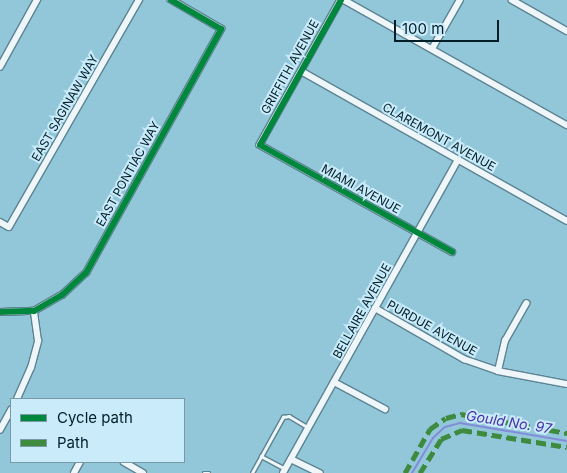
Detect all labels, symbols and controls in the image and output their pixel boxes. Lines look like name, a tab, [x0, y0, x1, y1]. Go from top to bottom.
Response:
scale bar	[397, 10, 502, 42]
street label: GRIFFITH AVENUE	[258, 17, 322, 117]
text: 100 m	[402, 19, 444, 38]
street label: EAST SAGINAW WAY	[29, 52, 101, 164]
street label: CLAREMONT AVENUE	[380, 100, 498, 174]
street label: EAST PONTIAC WAY	[93, 119, 163, 229]
street label: MIAMI AVENUE	[319, 161, 403, 217]
street label: BELLAIRE AVENUE	[330, 261, 394, 361]
street label: PURDUE AVENUE	[385, 297, 479, 359]
legend	[10, 398, 185, 463]
water label: Gould No. 97	[465, 407, 553, 437]
text: Cycle path	[57, 408, 133, 427]
text: Path	[57, 433, 89, 452]

